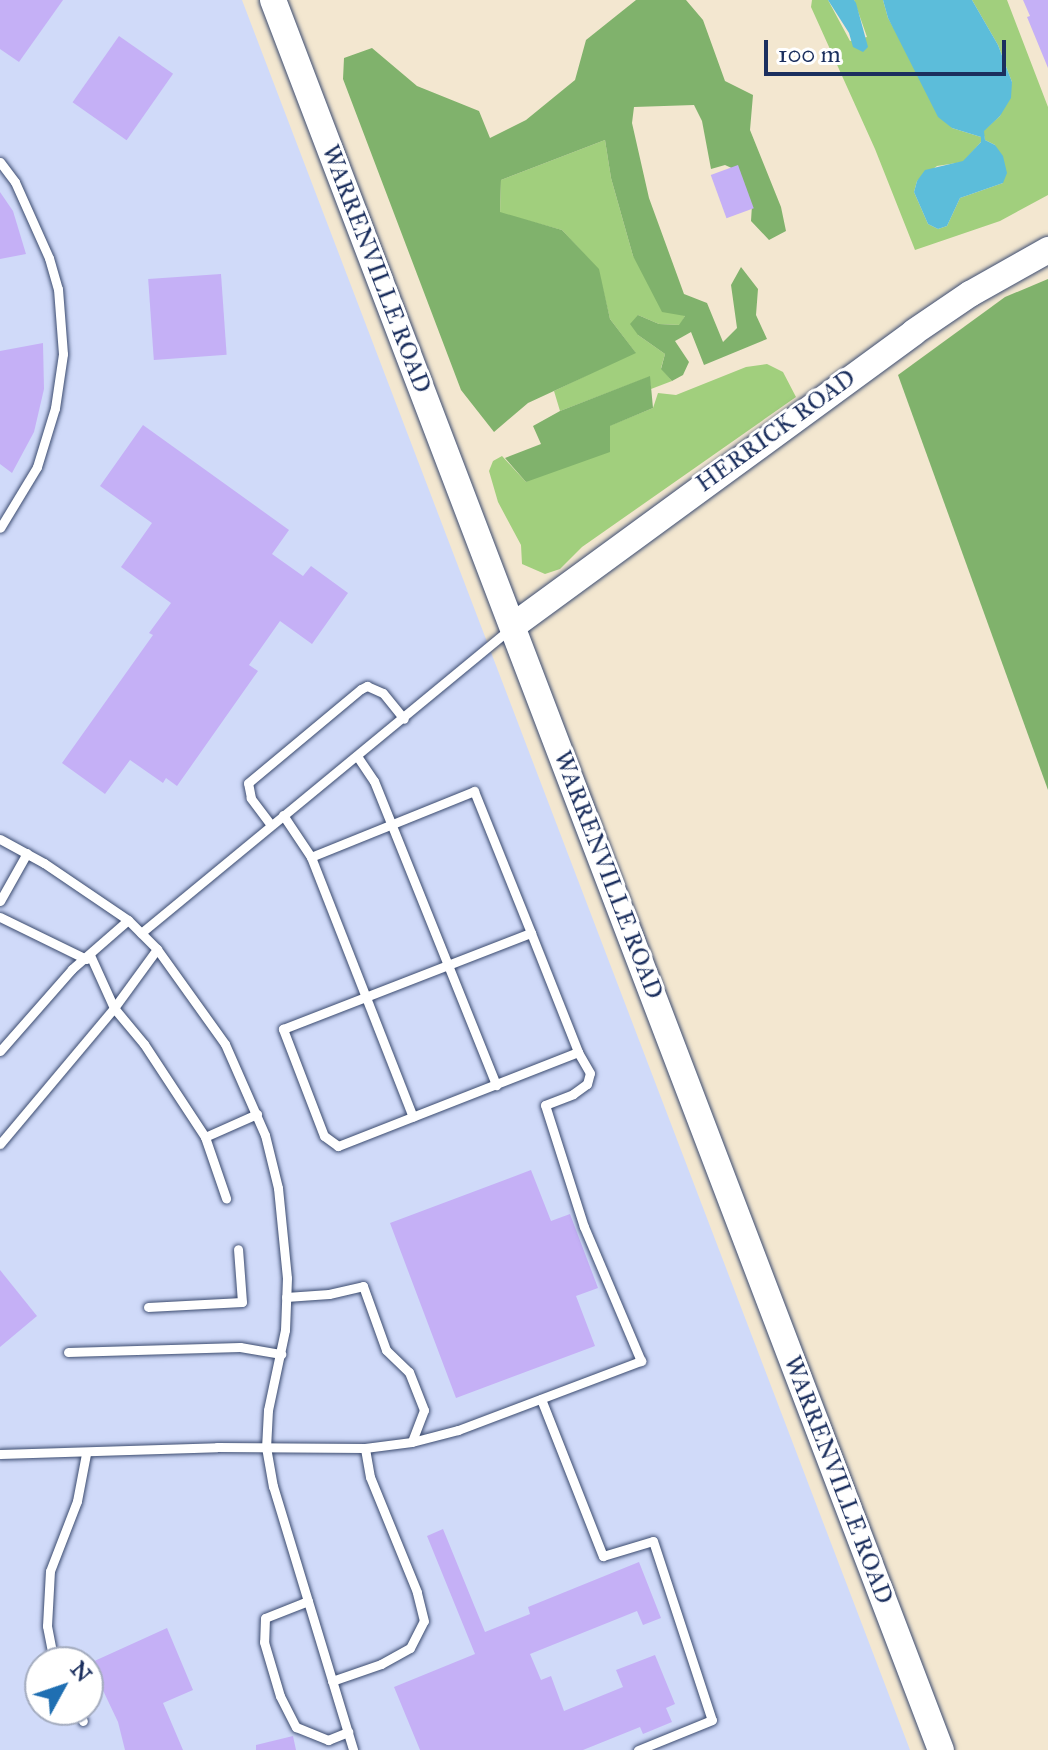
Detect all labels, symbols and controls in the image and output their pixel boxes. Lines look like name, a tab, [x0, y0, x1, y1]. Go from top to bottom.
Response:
scale bar	[768, 24, 1010, 74]
text: 100 m	[778, 39, 841, 69]
street label: WARRENVILLE ROAD	[315, 141, 437, 397]
street label: HERRICK ROAD	[691, 364, 861, 498]
street label: WARRENVILLE ROAD	[547, 747, 669, 1003]
street label: WARRENVILLE ROAD	[777, 1352, 899, 1608]
north arrow	[24, 1646, 104, 1726]
text: N	[65, 1656, 98, 1687]

